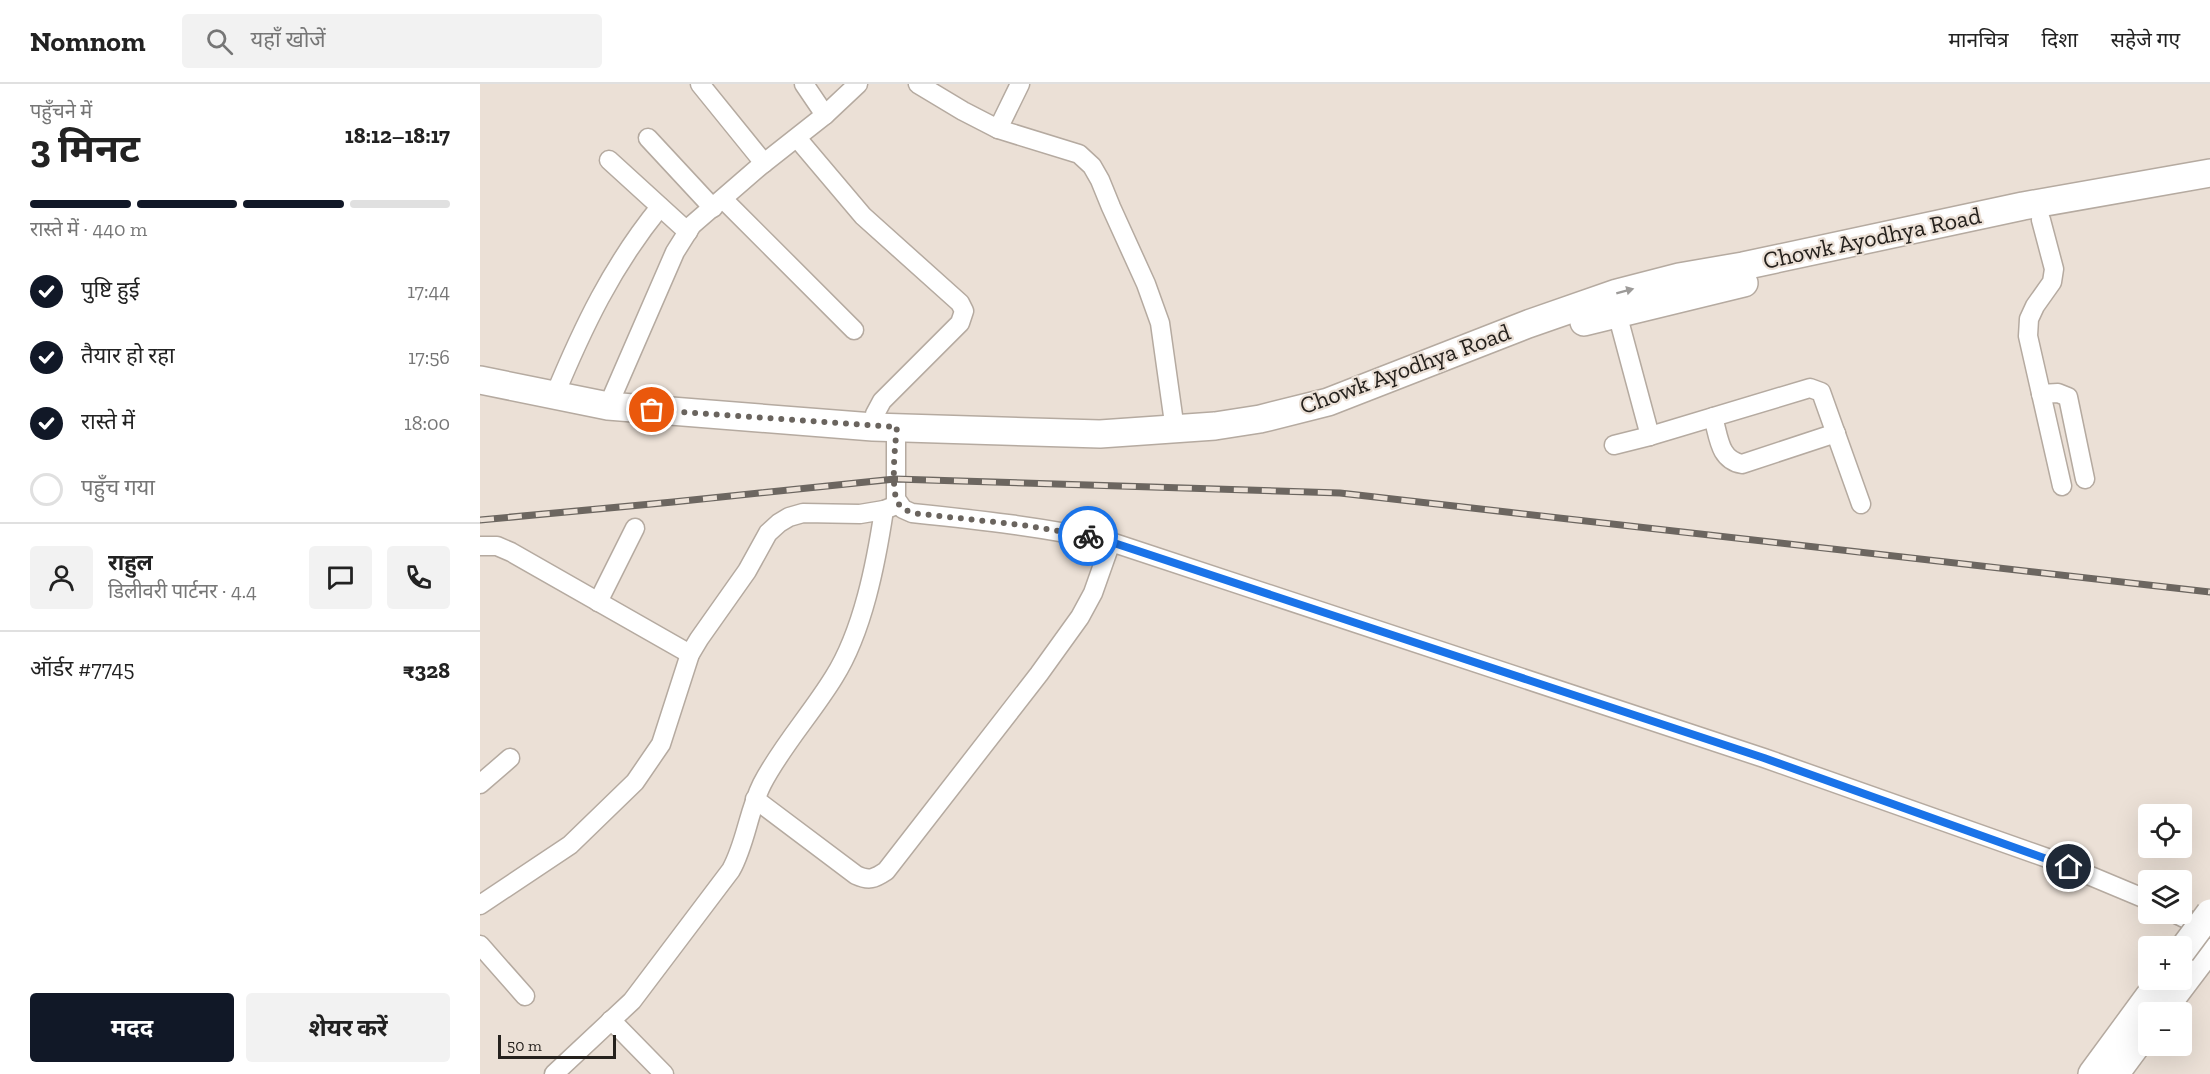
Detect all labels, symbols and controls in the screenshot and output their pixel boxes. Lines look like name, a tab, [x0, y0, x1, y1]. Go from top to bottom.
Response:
search box	[182, 14, 602, 68]
text: Nomnom	[30, 25, 146, 58]
icon: search	[203, 25, 236, 58]
text: यहाँ खोजें	[251, 26, 326, 53]
text: मानचित्र	[1949, 27, 2009, 52]
text: दिशा	[2042, 27, 2078, 52]
text: सहेजे गए	[2111, 27, 2180, 52]
text: पहुँचने में	[30, 99, 92, 123]
text: 18:12–18:17	[345, 122, 450, 149]
text: 3 मिनट	[30, 125, 140, 172]
street label: Chowk Ayodhya Road	[1760, 200, 1984, 275]
text: रास्ते में · 440 m	[30, 217, 147, 241]
icon: check	[30, 275, 63, 308]
text: पुष्टि हुई	[81, 276, 140, 303]
text: 17:44	[407, 279, 450, 303]
one-way arrow	[1616, 286, 1634, 295]
street label: Chowk Ayodhya Road	[1296, 317, 1514, 420]
icon: check	[30, 341, 63, 374]
text: तैयार हो रहा	[81, 342, 175, 369]
text: 17:56	[408, 345, 450, 369]
pin	[626, 384, 677, 435]
icon: bag	[635, 393, 668, 426]
icon: check	[30, 407, 63, 440]
text: रास्ते में	[81, 408, 135, 435]
text: 18:00	[404, 411, 450, 435]
text: पहुँच गया	[81, 474, 155, 501]
courier	[1058, 506, 1118, 566]
icon: bike	[1072, 520, 1105, 553]
button: person	[30, 546, 93, 609]
button: chat	[309, 546, 372, 609]
button: phone	[387, 546, 450, 609]
text: राहुल	[108, 549, 153, 576]
text: डिलीवरी पार्टनर · 4.4	[108, 579, 257, 603]
text: ऑर्डर #7745	[30, 655, 135, 682]
text: ₹328	[403, 657, 450, 684]
map controls	[2138, 804, 2192, 1056]
button: locate	[2138, 804, 2192, 858]
pin	[2043, 841, 2094, 892]
icon: home	[2052, 850, 2085, 883]
button: layers	[2138, 870, 2192, 924]
button: +	[2138, 936, 2192, 990]
button: मदद	[30, 993, 234, 1062]
button: शेयर करें	[246, 993, 450, 1062]
button: −	[2138, 1002, 2192, 1056]
scale bar	[498, 1032, 616, 1060]
text: 50 m	[507, 1036, 542, 1055]

